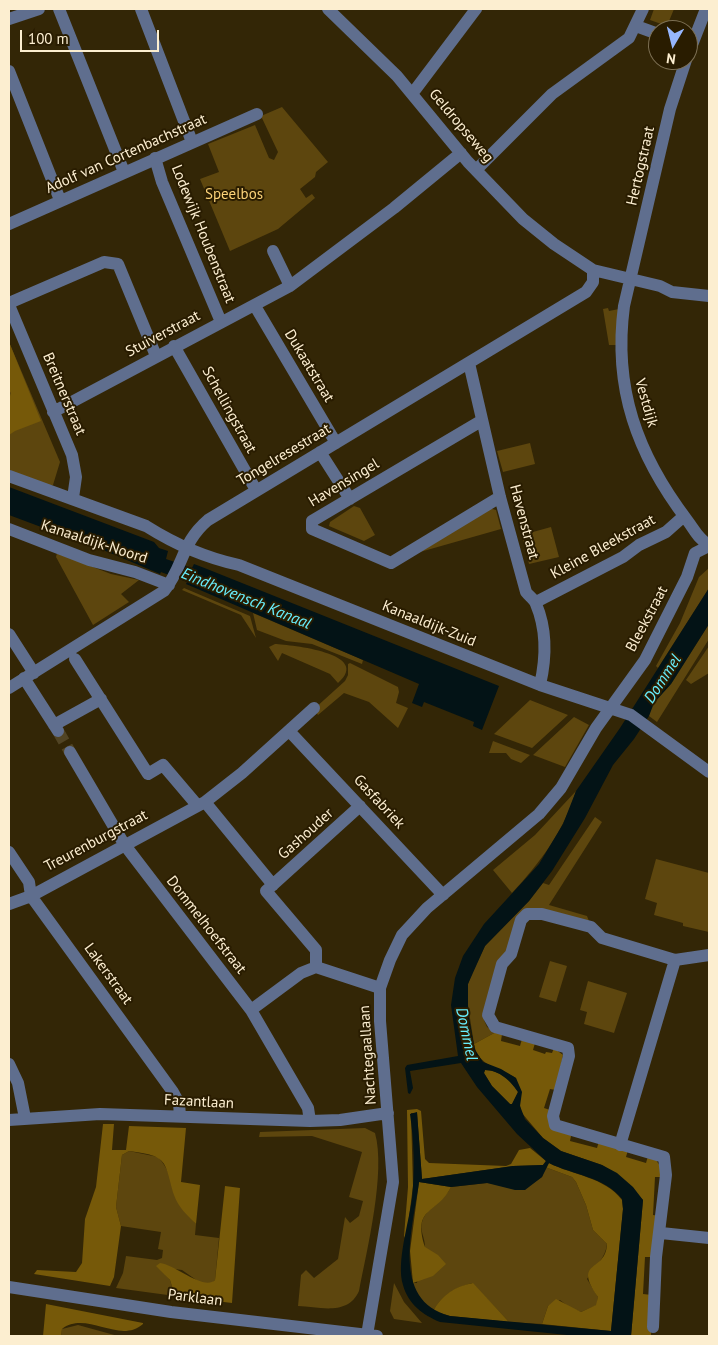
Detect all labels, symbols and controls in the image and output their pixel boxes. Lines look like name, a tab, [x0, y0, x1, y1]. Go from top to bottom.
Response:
scale bar	[22, 20, 161, 52]
north arrow	[648, 20, 698, 70]
text: 100 m	[28, 29, 69, 48]
text: N	[665, 49, 677, 68]
street label: Geldropseweg	[425, 85, 497, 167]
street label: Adolf van Cortenbachstraat	[43, 110, 209, 198]
street label: Hertogstraat	[623, 125, 659, 207]
street label: Lodewijk Houbenstraat	[167, 162, 239, 306]
park label: Speelbos	[205, 186, 263, 204]
street label: Stuiverstraat	[123, 307, 203, 361]
street label: Dukaatstraat	[280, 326, 338, 406]
street label: Breitnerstraat	[39, 350, 89, 438]
street label: Schellingstraat	[198, 364, 260, 456]
street label: Vestdijk	[630, 377, 662, 429]
street label: Tongelresestraat	[234, 420, 334, 490]
street label: Havensingel	[306, 455, 382, 511]
street label: Havenstraat	[505, 483, 543, 561]
street label: Kleine Bleekstraat	[548, 511, 658, 583]
street label: Kanaaldijk-Noord	[38, 516, 150, 568]
water label: Eindhovensch Kanaal	[178, 564, 314, 634]
street label: Bleekstraat	[622, 583, 672, 655]
street label: Kanaaldijk-Zuid	[380, 597, 478, 651]
water label: Dommel	[640, 651, 686, 707]
street label: Gasfabriek	[350, 771, 408, 833]
street label: Gashouder	[275, 805, 337, 863]
street label: Treurenburgstraat	[41, 806, 151, 876]
street label: Dommelhoefstraat	[162, 872, 250, 978]
street label: Lakerstraat	[80, 940, 136, 1008]
street label: Nachtegaallaan	[356, 1005, 380, 1105]
water label: Dommel	[451, 1006, 481, 1062]
street label: Fazantlaan	[164, 1091, 234, 1113]
street label: Parklaan	[167, 1286, 223, 1310]

